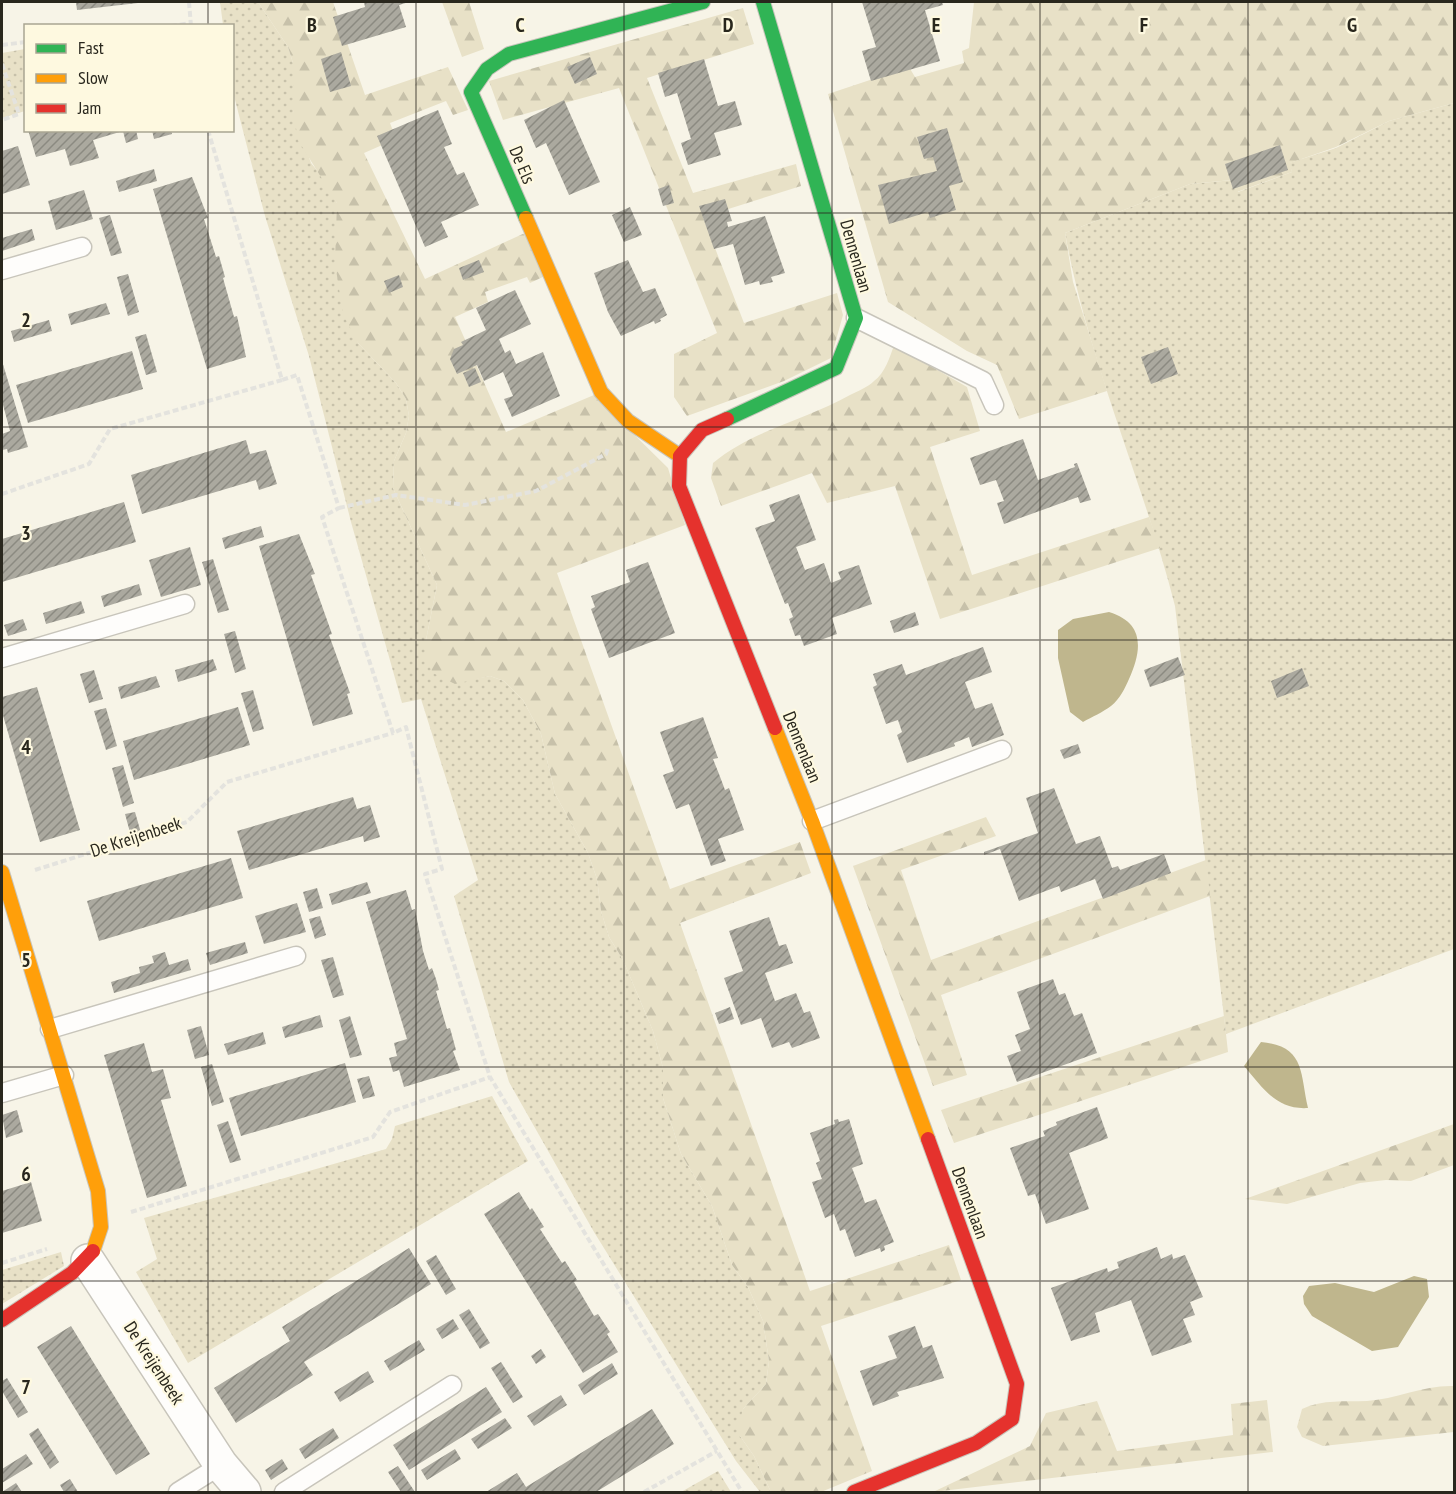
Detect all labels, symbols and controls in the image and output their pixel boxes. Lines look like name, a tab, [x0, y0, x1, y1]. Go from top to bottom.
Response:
text: B	[307, 12, 317, 38]
text: C	[515, 12, 525, 38]
text: D	[723, 12, 734, 38]
text: E	[932, 12, 940, 38]
text: F	[1140, 12, 1148, 38]
text: G	[1347, 12, 1357, 38]
legend	[24, 24, 234, 132]
text: Fast	[78, 36, 104, 59]
text: Slow	[78, 66, 109, 89]
text: Jam	[77, 96, 101, 119]
street label: De Els	[504, 142, 541, 187]
street label: Dennenlaan	[835, 217, 878, 295]
text: 2	[21, 307, 31, 333]
text: 3	[21, 520, 31, 546]
street label: Dennenlaan	[778, 708, 827, 786]
text: 4	[21, 734, 31, 760]
street label: De Kreijenbeek	[87, 811, 184, 862]
text: 5	[21, 947, 31, 973]
text: 6	[21, 1161, 31, 1187]
street label: Dennenlaan	[947, 1164, 994, 1242]
street label: De Kreijenbeek	[119, 1317, 190, 1408]
text: 7	[21, 1374, 31, 1400]

